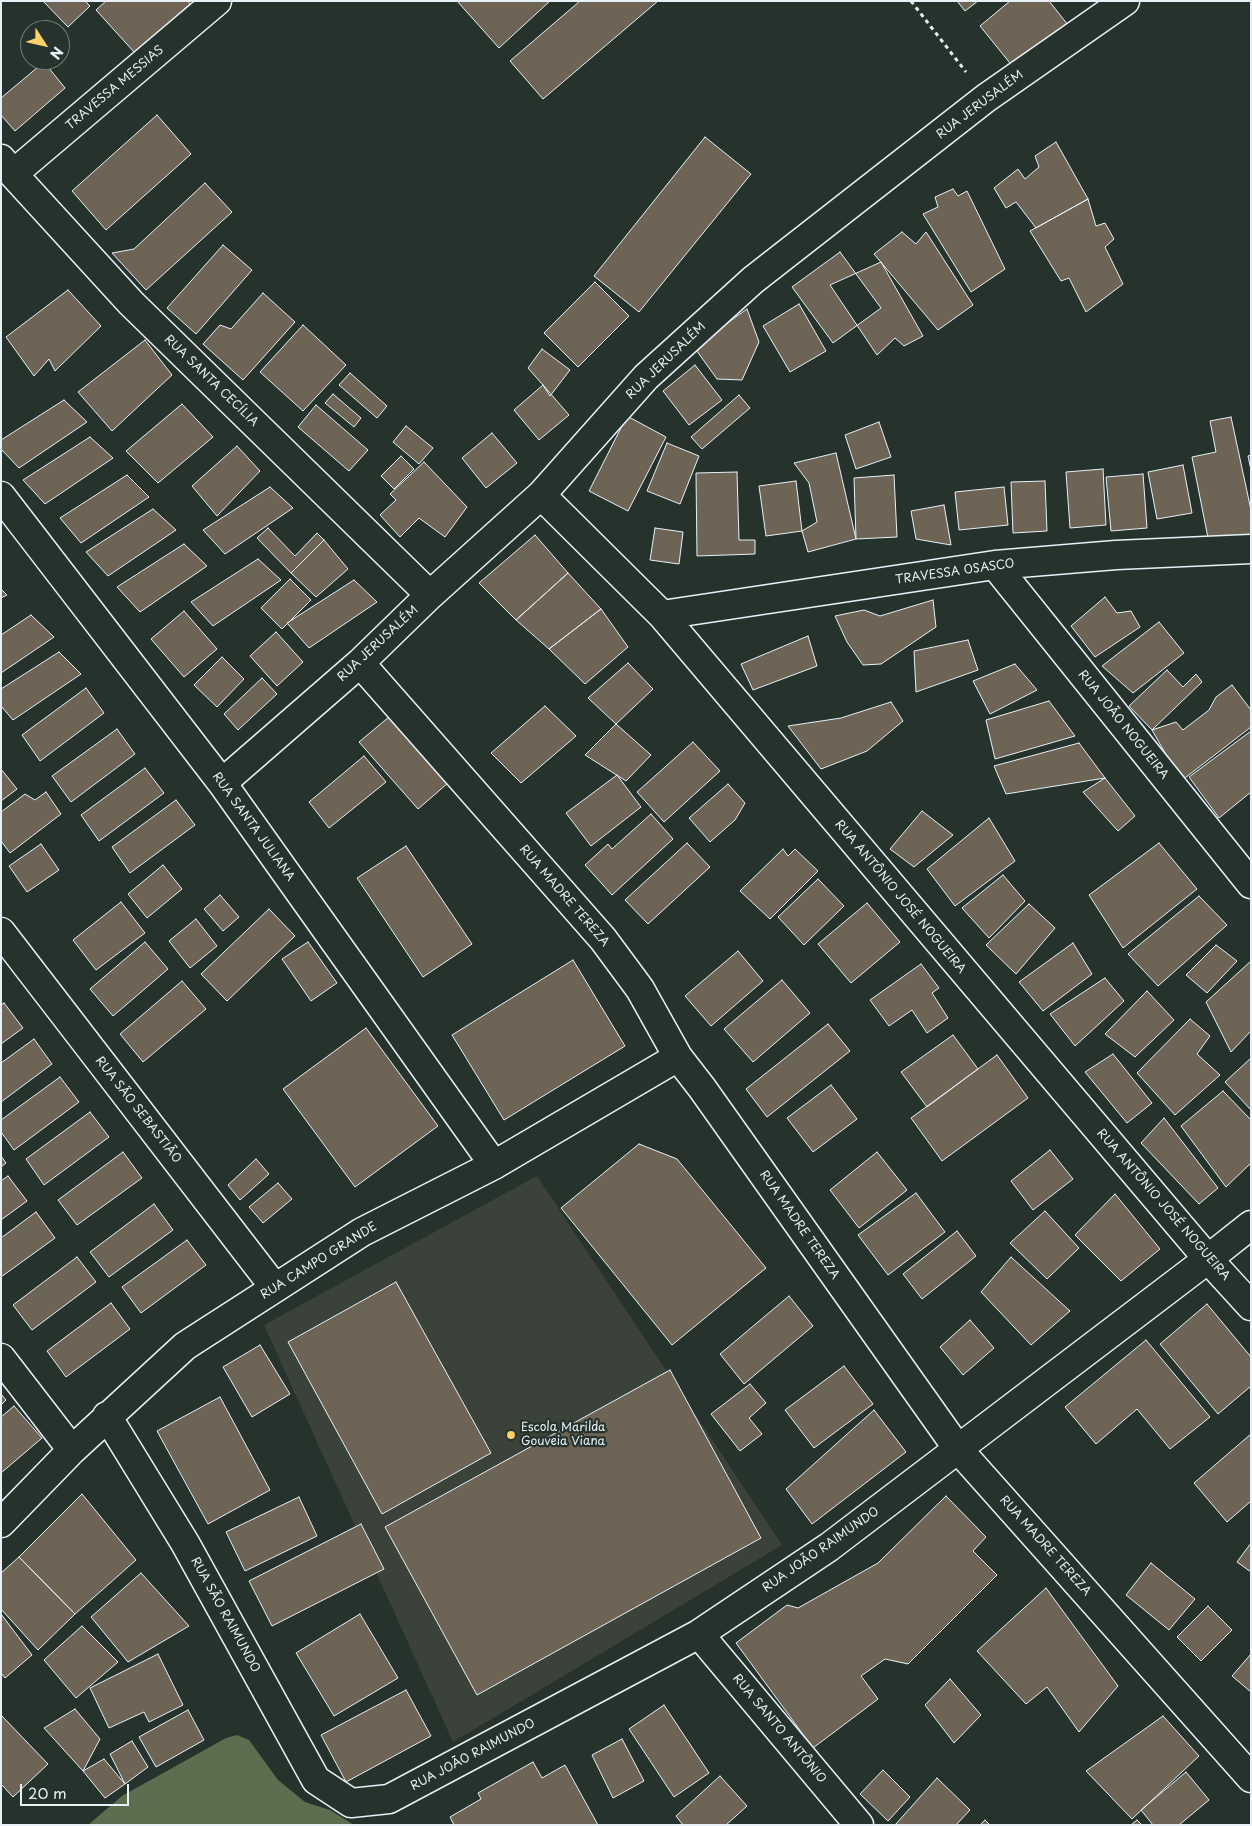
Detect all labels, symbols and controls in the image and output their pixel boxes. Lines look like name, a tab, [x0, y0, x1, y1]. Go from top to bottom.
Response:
north arrow	[20, 20, 70, 70]
text: N	[45, 43, 69, 64]
street label: TRAVESSA MESSIAS	[63, 43, 167, 133]
street label: RUA JERUSALÉM	[934, 68, 1026, 142]
street label: RUA JERUSALÉM	[623, 319, 709, 403]
street label: RUA SANTA CECÍLIA	[161, 332, 261, 430]
street label: TRAVESSA OSASCO	[895, 557, 1015, 587]
street label: RUA JERUSALÉM	[335, 603, 421, 685]
street label: RUA JOÃO NOGUEIRA	[1075, 668, 1171, 782]
street label: RUA SANTA JULIANA	[209, 770, 297, 884]
street label: RUA ANTÔNIO JOSÉ NOGUEIRA	[832, 817, 968, 977]
street label: RUA MADRE TEREZA	[516, 842, 612, 950]
street label: RUA SÃO SEBASTIÃO	[92, 1054, 184, 1166]
street label: RUA ANTÔNIO JOSÉ NOGUEIRA	[1093, 1126, 1233, 1284]
street label: RUA MADRE TEREZA	[756, 1168, 842, 1282]
street label: RUA CAMPO GRANDE	[258, 1219, 380, 1303]
place label: Escola Marilda Gouveia Viana	[521, 1421, 605, 1449]
marker: Escola Marilda Gouveia Viana	[505, 1429, 517, 1441]
street label: RUA MADRE TEREZA	[996, 1493, 1094, 1599]
street label: RUA JOÃO RAIMUNDO	[760, 1504, 882, 1596]
street label: RUA SÃO RAIMUNDO	[187, 1555, 263, 1675]
street label: RUA SANTO ANTÔNIO	[729, 1672, 829, 1786]
street label: RUA JOÃO RAIMUNDO	[408, 1716, 538, 1794]
scale bar	[22, 1774, 131, 1806]
text: 20 m	[28, 1781, 67, 1804]

